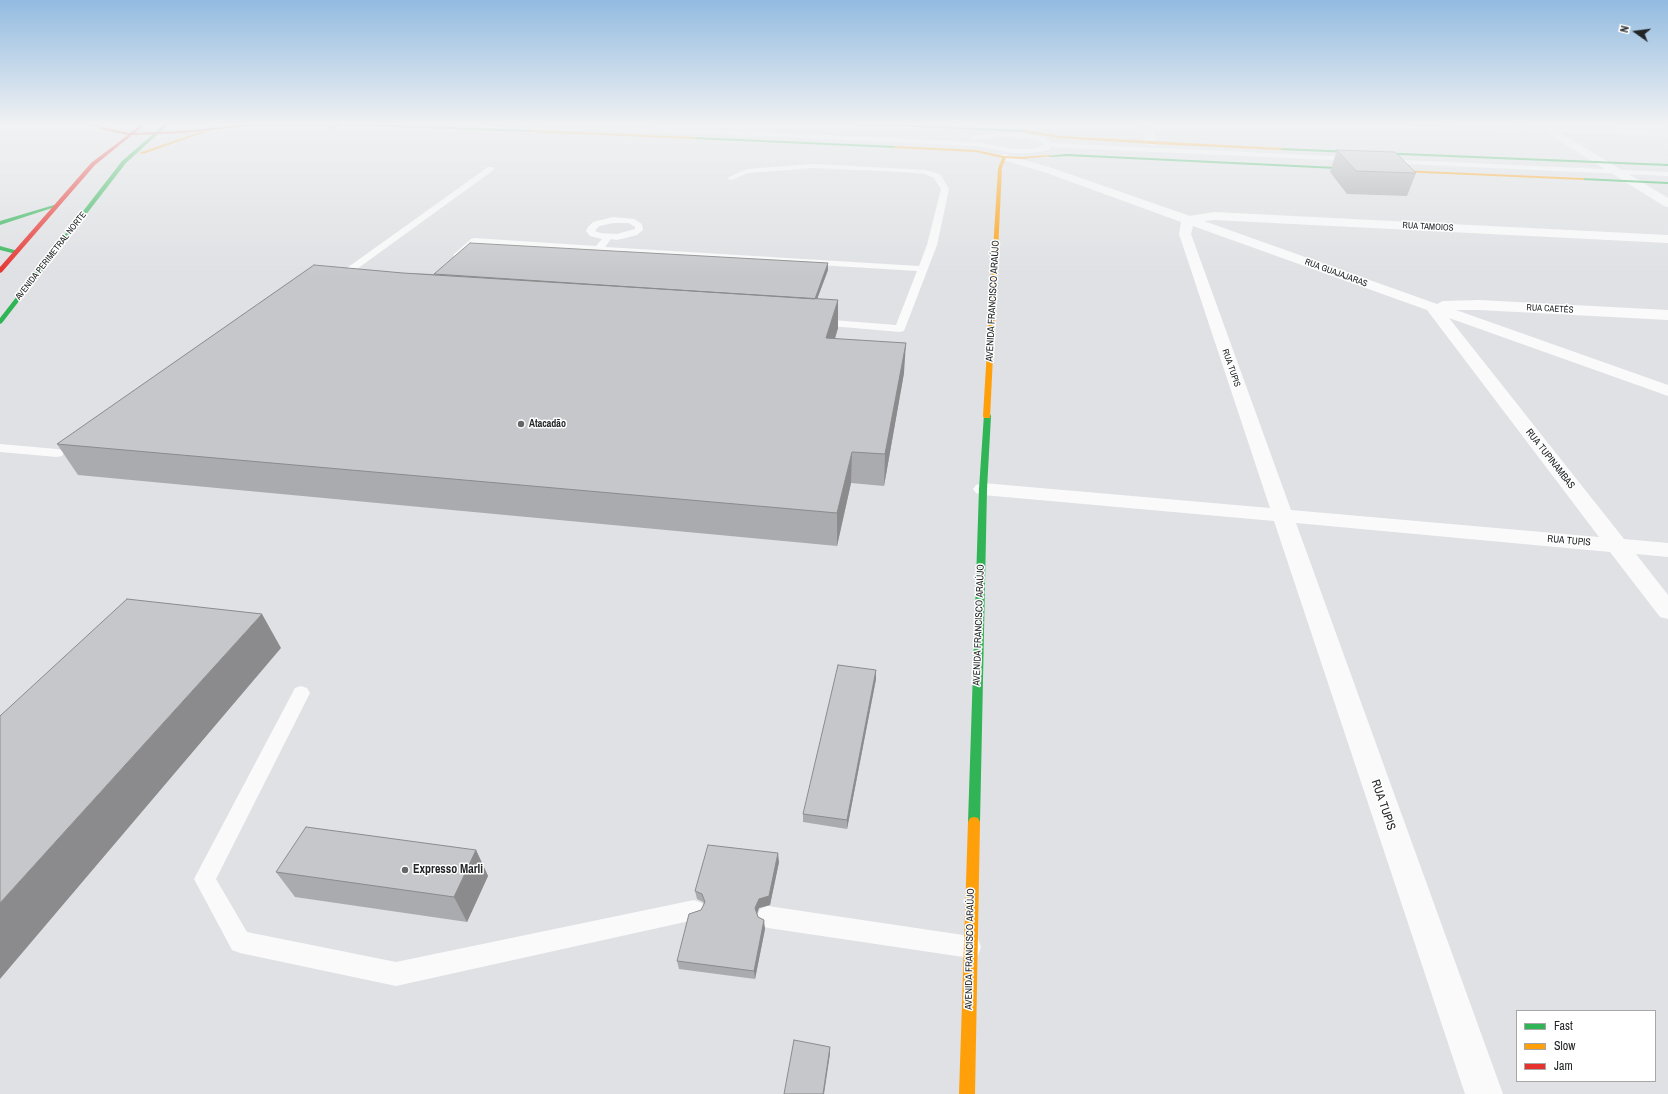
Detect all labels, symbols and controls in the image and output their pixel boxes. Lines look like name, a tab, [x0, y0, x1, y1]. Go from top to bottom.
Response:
north arrow	[1616, 12, 1656, 52]
text: N	[1617, 24, 1632, 34]
street label: AVENIDA PERIMETRAL NORTE	[13, 210, 89, 302]
street label: RUA TAMOIOS	[1402, 220, 1454, 234]
street label: AVENIDA FRANCISCO ARAÚJO	[984, 240, 1002, 362]
street label: RUA GUAJAJARAS	[1303, 257, 1369, 289]
street label: RUA CAETÉS	[1526, 302, 1574, 316]
street label: RUA TUPIS	[1219, 348, 1243, 388]
place label: Atacadão	[529, 418, 566, 430]
marker: Atacadão	[516, 419, 526, 429]
street label: RUA TUPINAMBAS	[1523, 427, 1577, 491]
street label: RUA TUPIS	[1547, 533, 1591, 549]
street label: AVENIDA FRANCISCO ARAÚJO	[971, 564, 987, 686]
street label: RUA TUPIS	[1368, 778, 1398, 832]
place label: Expresso Marli	[413, 863, 483, 877]
marker: Expresso Marli	[400, 865, 410, 875]
street label: AVENIDA FRANCISCO ARAÚJO	[963, 888, 977, 1010]
legend	[1516, 1010, 1656, 1082]
text: Fast	[1554, 1018, 1573, 1034]
text: Slow	[1554, 1038, 1575, 1054]
text: Jam	[1554, 1058, 1573, 1074]

